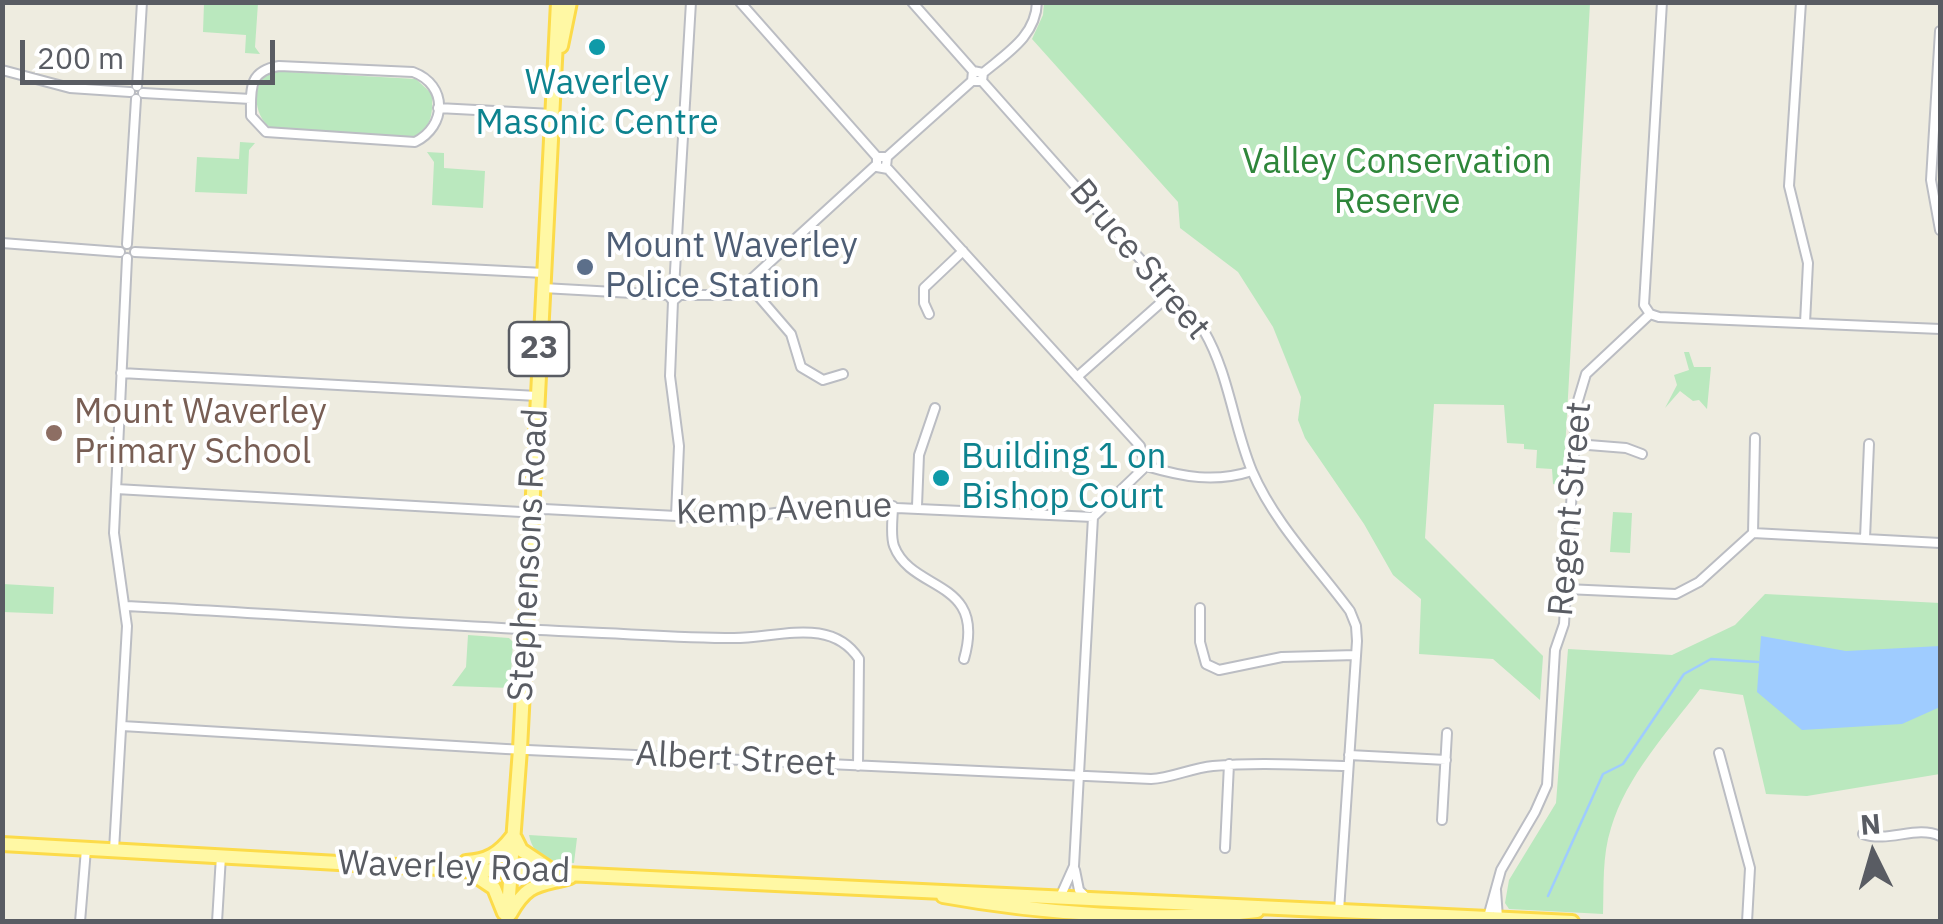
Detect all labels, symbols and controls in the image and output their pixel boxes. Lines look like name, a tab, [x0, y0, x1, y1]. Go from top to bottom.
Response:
scale bar	[25, 20, 280, 82]
marker: Waverley Masonic Centre	[586, 36, 608, 58]
text: 200 m	[37, 38, 124, 77]
place label: Waverley Masonic Centre	[475, 63, 719, 145]
park label: Valley Conservation Reserve	[1242, 142, 1552, 224]
street label: Bruce Street	[1060, 171, 1218, 349]
place label: Mount Waverley Police Station	[605, 226, 858, 308]
marker: Mount Waverley Police Station	[574, 256, 596, 278]
road number: 23	[509, 322, 569, 376]
place label: Mount Waverley Primary School	[74, 392, 327, 474]
street label: Regent Street	[1541, 400, 1601, 618]
street label: Stephensons Road	[500, 407, 558, 703]
marker: Mount Waverley Primary School	[43, 422, 65, 444]
place label: Building 1 on Bishop Court	[961, 437, 1166, 519]
marker: Building 1 on Bishop Court	[930, 467, 952, 489]
street label: Kemp Avenue	[675, 485, 893, 535]
street label: Albert Street	[635, 734, 837, 786]
north arrow	[1823, 804, 1923, 904]
text: N	[1859, 804, 1882, 843]
street label: Waverley Road	[337, 843, 571, 893]

